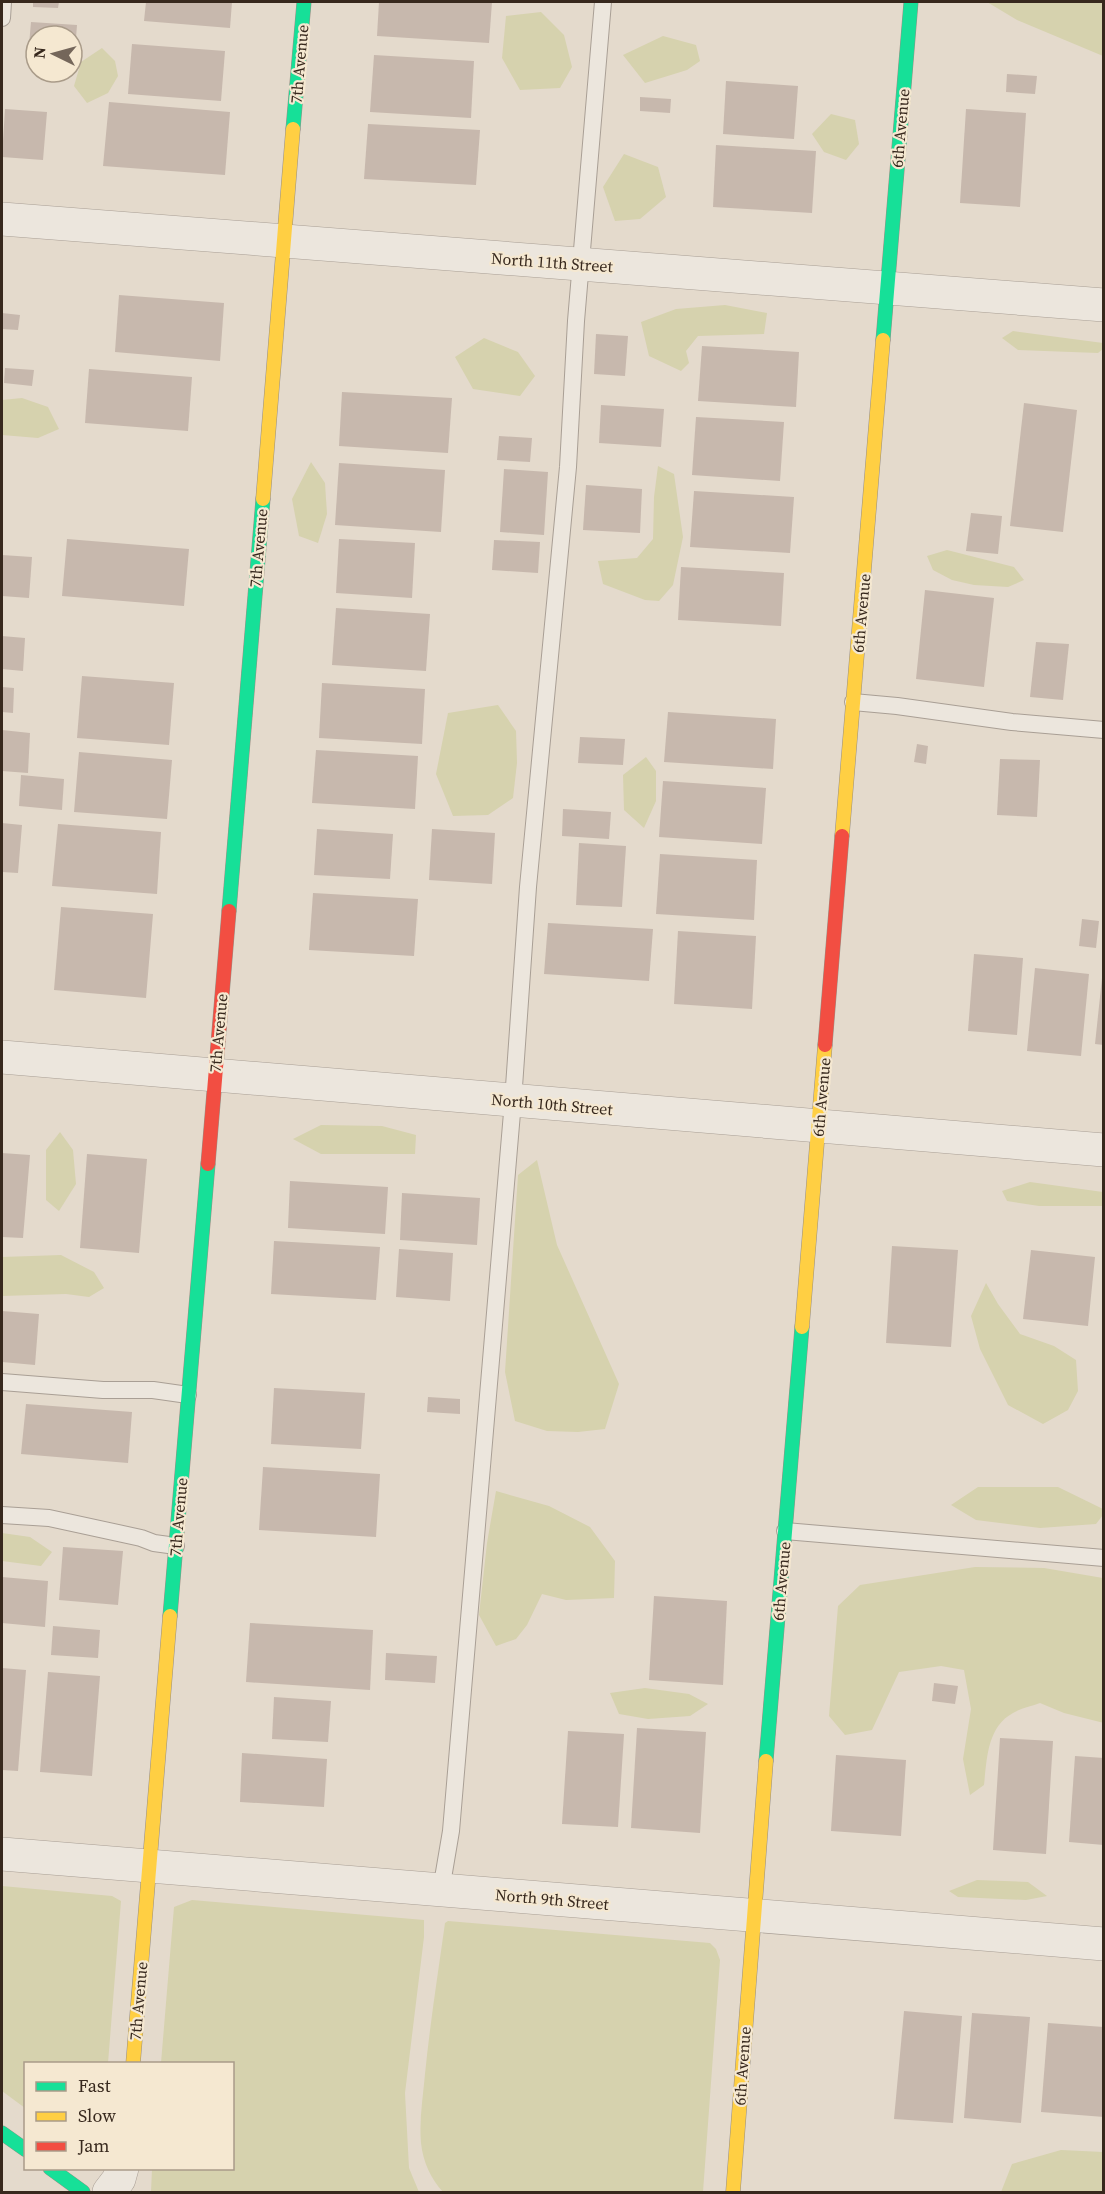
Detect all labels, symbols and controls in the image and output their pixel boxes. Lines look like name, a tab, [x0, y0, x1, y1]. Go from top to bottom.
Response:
north arrow	[24, 24, 84, 84]
street label: 7th Avenue	[285, 24, 313, 104]
text: N	[28, 46, 51, 59]
street label: 6th Avenue	[886, 88, 914, 168]
street label: North 11th Street	[490, 247, 614, 277]
street label: 7th Avenue	[244, 508, 272, 588]
street label: 6th Avenue	[847, 573, 875, 653]
street label: 7th Avenue	[204, 993, 232, 1073]
street label: 6th Avenue	[807, 1057, 835, 1137]
street label: North 10th Street	[490, 1088, 614, 1120]
street label: 7th Avenue	[164, 1477, 192, 1557]
street label: 6th Avenue	[767, 1541, 795, 1621]
street label: North 9th Street	[494, 1883, 610, 1915]
street label: 7th Avenue	[124, 1961, 152, 2041]
street label: 6th Avenue	[728, 2026, 756, 2106]
legend	[24, 2062, 234, 2170]
text: Fast	[78, 2073, 111, 2098]
text: Slow	[78, 2103, 116, 2128]
text: Jam	[77, 2133, 110, 2158]

